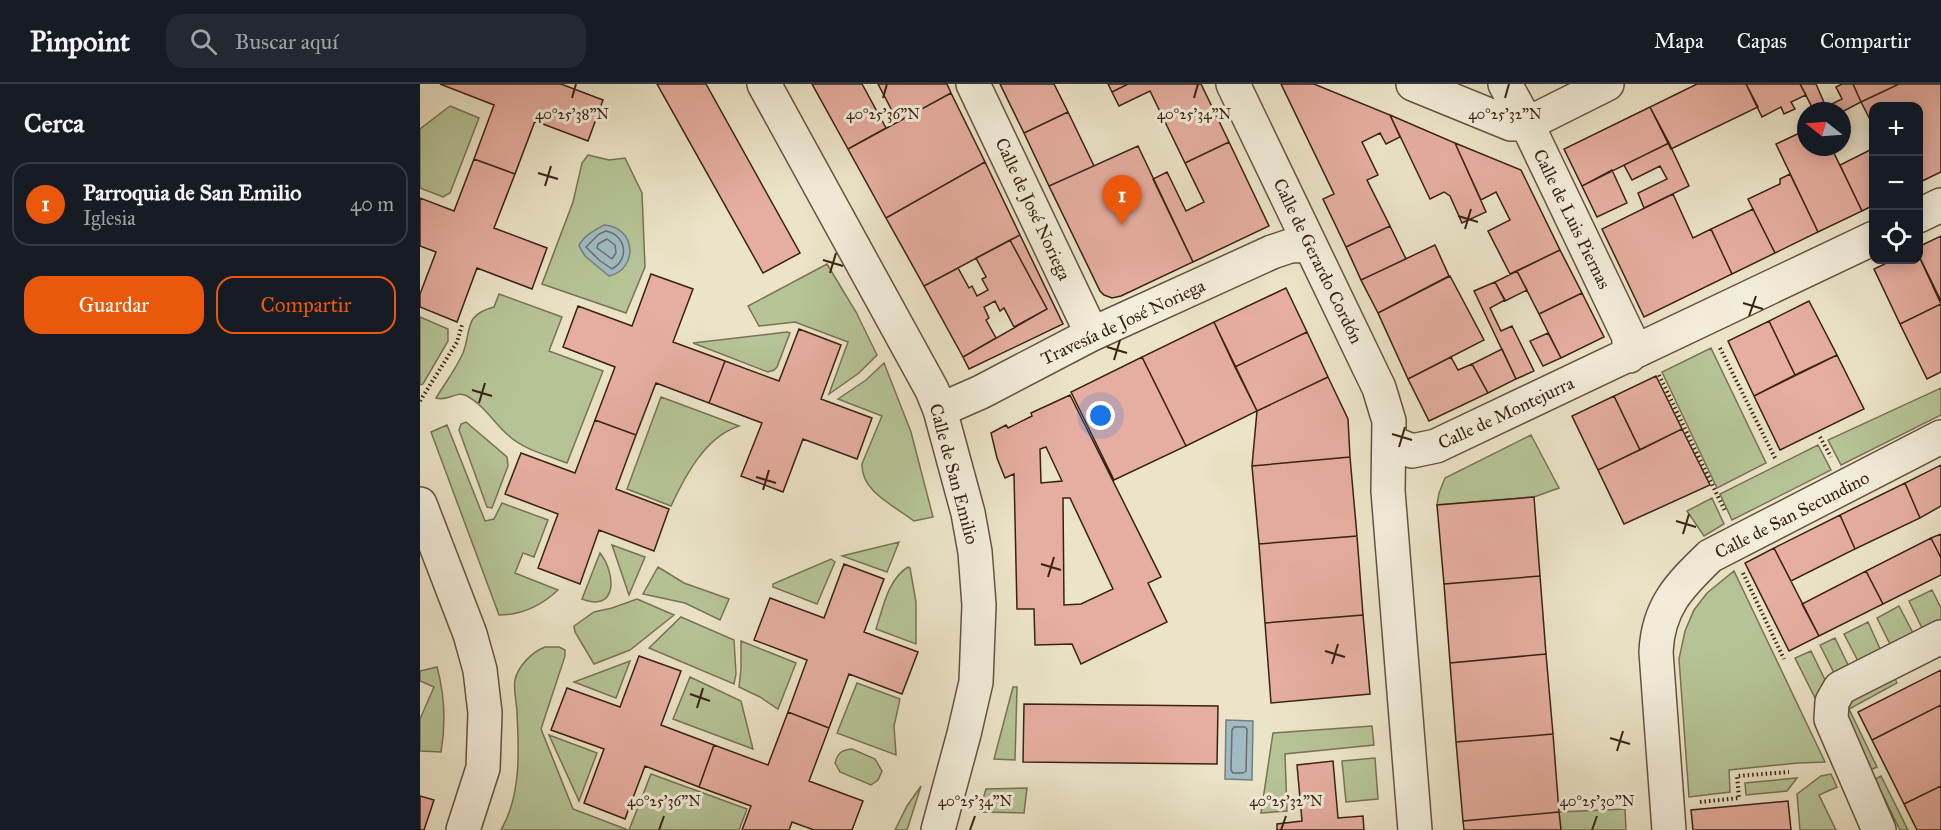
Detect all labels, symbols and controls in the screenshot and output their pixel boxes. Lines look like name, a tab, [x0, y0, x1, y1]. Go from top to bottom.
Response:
search box	[166, 14, 586, 68]
text: Pinpoint	[30, 24, 130, 59]
icon: search	[187, 25, 220, 58]
text: Buscar aquí	[235, 28, 338, 55]
text: Mapa	[1654, 28, 1704, 54]
text: Capas	[1737, 28, 1787, 54]
text: Compartir	[1820, 28, 1911, 54]
north arrow	[1797, 102, 1851, 156]
map controls	[1869, 102, 1923, 264]
button: +	[1869, 102, 1923, 156]
text: 40°25'38"N	[535, 105, 609, 123]
text: 40°25'36"N	[846, 105, 920, 123]
text: 40°25'34"N	[1157, 105, 1232, 123]
text: 40°25'32"N	[1468, 105, 1542, 123]
text: Cerca	[24, 107, 84, 139]
street label: Calle de José Noriega	[989, 134, 1076, 284]
street label: Calle de Luis Piernas	[1529, 145, 1615, 293]
button: −	[1869, 156, 1923, 210]
street label: Calle de Gerardo Cordón	[1268, 175, 1368, 347]
pin: 1	[1102, 176, 1142, 225]
text: Parroquia de San Emilio	[83, 179, 301, 206]
text: 1	[42, 192, 49, 216]
text: 40 m	[350, 192, 394, 216]
text: Iglesia	[83, 206, 136, 230]
button: locate	[1869, 210, 1923, 264]
street label: Travesía de José Noriega	[1037, 274, 1209, 371]
button: Guardar	[24, 276, 204, 334]
button: Compartir	[216, 276, 396, 334]
street label: Calle de Montejurra	[1435, 372, 1578, 454]
street label: Calle de San Emilio	[925, 401, 983, 547]
your location	[1086, 401, 1115, 430]
street label: Calle de San Secundino	[1711, 466, 1873, 564]
text: 40°25'36"N	[627, 792, 701, 810]
text: 40°25'34"N	[938, 792, 1013, 810]
text: 40°25'32"N	[1249, 792, 1323, 810]
text: 40°25'30"N	[1560, 792, 1635, 810]

